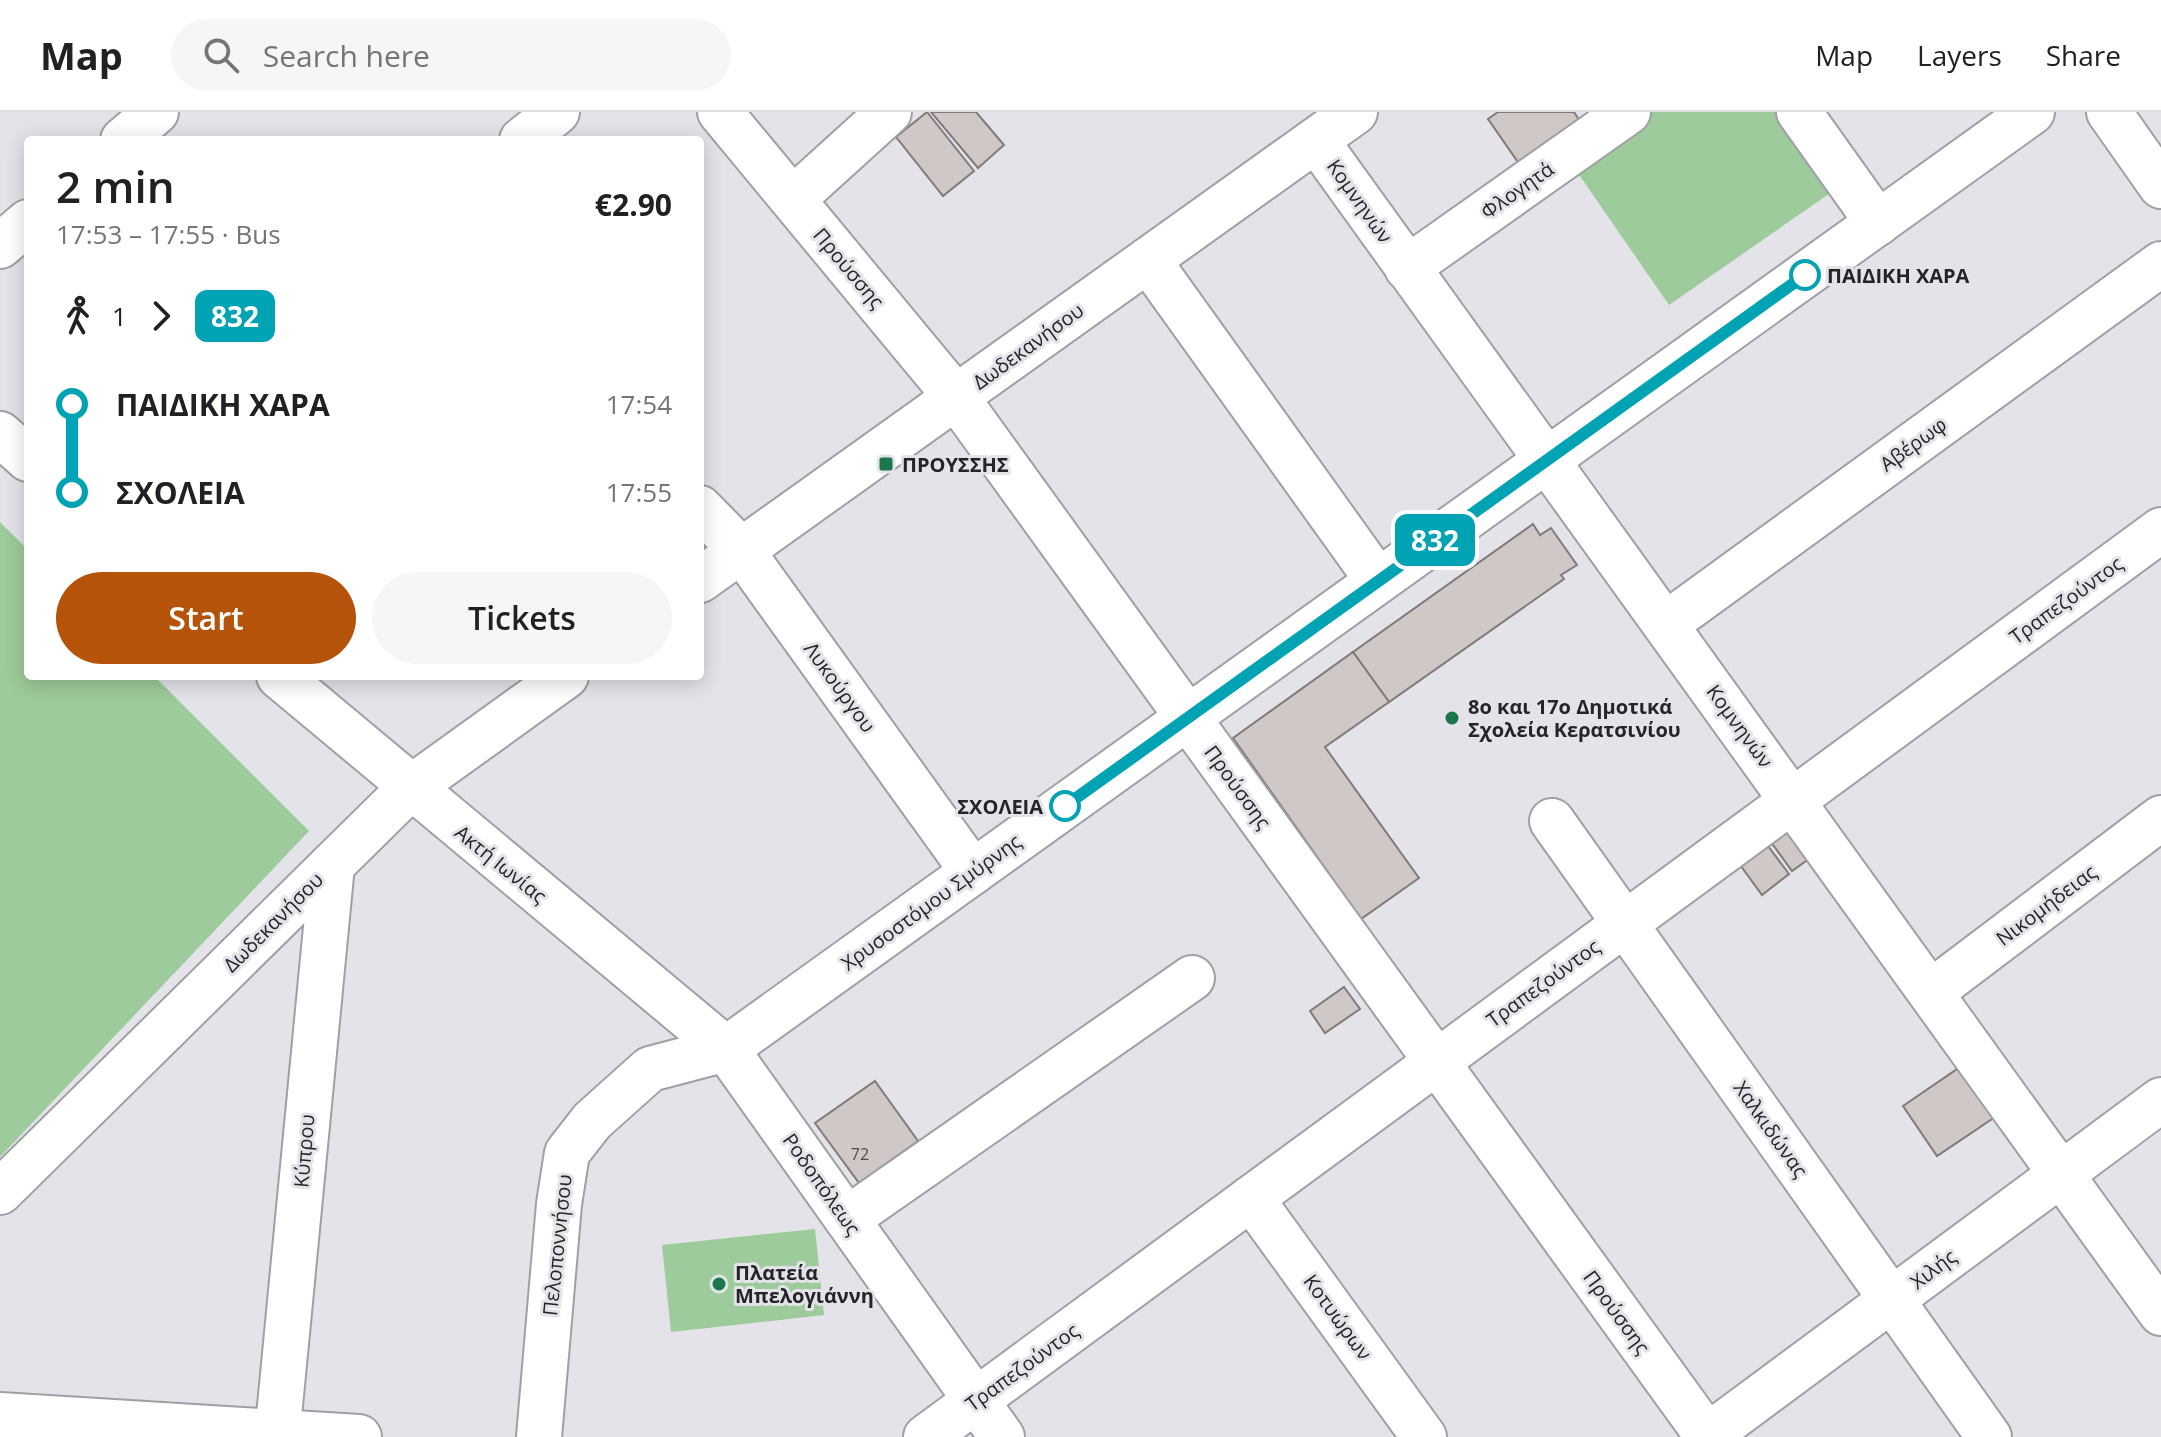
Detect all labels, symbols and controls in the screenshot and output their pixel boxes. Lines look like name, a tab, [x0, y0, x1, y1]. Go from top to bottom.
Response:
search box	[171, 19, 731, 91]
text: Map	[40, 29, 123, 81]
icon: search	[199, 33, 243, 77]
text: Search here	[263, 35, 430, 76]
text: Map	[1815, 36, 1873, 74]
text: Layers	[1917, 36, 2002, 74]
text: Share	[2046, 36, 2121, 74]
street label: Κομνηνών	[1321, 154, 1399, 249]
street label: Φλογητά	[1475, 155, 1559, 225]
text: 2 min	[56, 156, 175, 216]
text: €2.90	[595, 184, 672, 225]
text: 17:53 – 17:55 · Bus	[56, 216, 281, 252]
street label: Προύσσης	[807, 222, 891, 314]
marker: ΠΑΙΔΙΚΗ ΧΑΡΑ	[1790, 260, 1820, 290]
place label: ΠΑΙΔΙΚΗ ΧΑΡΑ	[1827, 262, 1970, 289]
icon: walk	[56, 294, 100, 338]
icon: forward	[139, 294, 183, 338]
text: 832	[211, 297, 259, 335]
street label: Δωδεκανήσου	[967, 297, 1089, 395]
text: 1	[112, 298, 127, 334]
text: ΠΑΙΔΙΚΗ ΧΑΡΑ	[116, 384, 330, 425]
text: 17:54	[606, 386, 672, 422]
street label: Αβέρωφ	[1874, 411, 1952, 477]
place label: ΠΡΟΥΣΣΗΣ	[902, 451, 1009, 478]
marker: ΠΡΟΥΣΣΗΣ	[877, 455, 895, 473]
text: ΣΧΟΛΕΙΑ	[116, 472, 245, 513]
text: 17:55	[606, 474, 672, 510]
line badge: 832	[1389, 514, 1481, 566]
text: 832	[1411, 521, 1459, 559]
street label: Τραπεζούντος	[2004, 550, 2128, 650]
button: Start	[56, 572, 356, 664]
button: Tickets	[372, 572, 672, 664]
street label: Λυκούργου	[798, 636, 882, 738]
street label: Κομνηνών	[1701, 679, 1779, 773]
place label: 8ο και 17ο Δημοτικά Σχολεία Κερατσινίου	[1468, 693, 1681, 743]
marker: 8ο και 17ο Δημοτικά Σχολεία Κερατσινίου	[1443, 709, 1461, 727]
street label: Προύσσης	[1199, 740, 1278, 835]
marker: ΣΧΟΛΕΙΑ	[1050, 791, 1080, 821]
place label: ΣΧΟΛΕΙΑ	[957, 793, 1043, 820]
street label: Ακτή Ιωνίας	[450, 819, 553, 910]
street label: Χρυσοστόμου Σμύρνης	[836, 827, 1027, 976]
street label: Νικομήδειας	[1990, 858, 2102, 952]
street label: Δωδεκανήσου	[217, 866, 329, 978]
street label: Τραπεζούντος	[1481, 933, 1605, 1033]
street label: Χαλκιδώνας	[1728, 1075, 1814, 1183]
street label: Κύπρου	[287, 1113, 321, 1189]
street label: Ροδοπόλεως	[777, 1128, 867, 1241]
house number: 72	[851, 1143, 869, 1165]
street label: Πελοποννήσου	[536, 1173, 578, 1317]
street label: Χιλής	[1905, 1243, 1962, 1295]
place label: Πλατεία Μπελογιάννη	[735, 1259, 874, 1309]
street label: Προύσσης	[1578, 1265, 1657, 1360]
street label: Κοτυώρων	[1298, 1269, 1378, 1365]
marker: Πλατεία Μπελογιάννη	[710, 1275, 728, 1293]
street label: Τραπεζούντος	[960, 1317, 1084, 1417]

